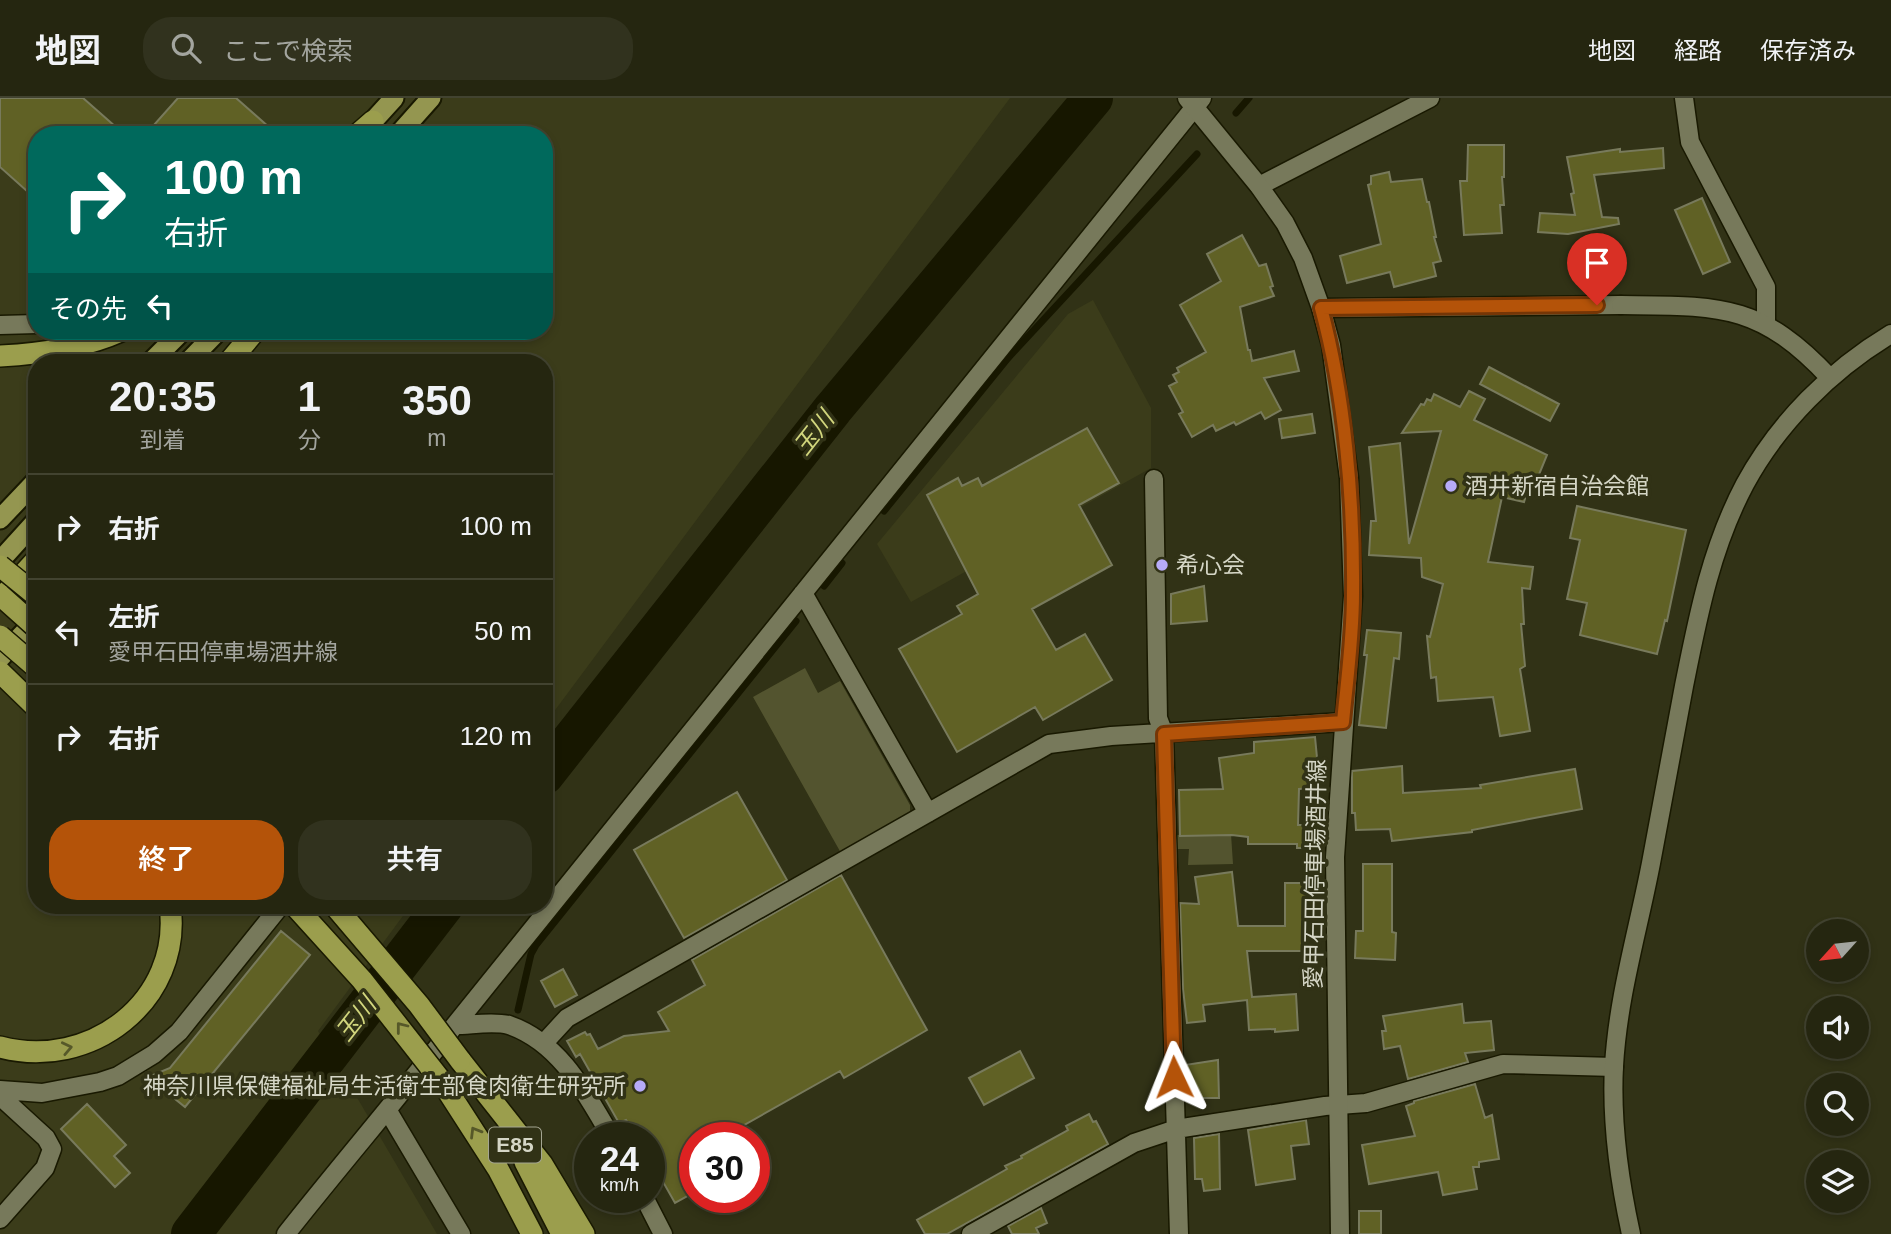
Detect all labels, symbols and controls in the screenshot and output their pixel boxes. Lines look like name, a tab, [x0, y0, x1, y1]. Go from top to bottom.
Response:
search box	[143, 17, 633, 80]
icon: search	[167, 29, 205, 67]
text: 地図	[35, 32, 101, 69]
text: ここで検索	[223, 36, 353, 66]
text: 地図	[1588, 37, 1636, 64]
text: 経路	[1674, 37, 1722, 64]
text: 保存済み	[1760, 37, 1856, 64]
text: 100 m	[164, 150, 303, 204]
icon: right	[49, 154, 140, 245]
text: 右折	[164, 215, 228, 251]
pin	[1567, 233, 1627, 305]
icon: arrive	[1578, 244, 1616, 282]
icon: left	[141, 287, 179, 325]
text: その先	[49, 294, 127, 324]
text: 20:35	[109, 373, 216, 420]
text: 1	[297, 373, 321, 420]
text: 350	[402, 377, 472, 424]
water label: 玉川	[788, 403, 841, 460]
text: m	[427, 425, 447, 451]
text: 到着	[140, 427, 186, 453]
text: 分	[298, 427, 321, 453]
place label: 酒井新宿自治会館	[1465, 473, 1649, 499]
marker: 酒井新宿自治会館	[1443, 478, 1459, 494]
icon: right	[49, 508, 87, 546]
text: 100 m	[460, 511, 532, 541]
text: 右折	[108, 514, 160, 544]
place label: 希心会	[1176, 552, 1245, 578]
marker: 希心会	[1154, 557, 1170, 573]
text: 左折	[108, 602, 160, 632]
icon: left	[49, 613, 87, 651]
text: 50 m	[474, 616, 532, 646]
text: 愛甲石田停車場酒井線	[108, 639, 338, 665]
icon: right	[49, 718, 87, 756]
text: 120 m	[460, 721, 532, 751]
text: 右折	[108, 724, 160, 754]
street label: 愛甲石田停車場酒井線	[1300, 759, 1330, 989]
button: 終了	[49, 820, 284, 900]
button: 共有	[298, 820, 532, 900]
north arrow	[1806, 919, 1869, 982]
map controls	[1806, 919, 1869, 1213]
water label: 玉川	[330, 989, 383, 1046]
button: sound	[1806, 996, 1869, 1059]
one-way arrow	[396, 1023, 409, 1035]
position arrow	[1137, 1040, 1211, 1114]
one-way arrow	[61, 1042, 73, 1057]
place label: 神奈川県保健福祉局生活衛生部食肉衛生研究所	[143, 1073, 626, 1099]
button: search	[1806, 1073, 1869, 1136]
marker: 神奈川県保健福祉局生活衛生部食肉衛生研究所	[632, 1078, 648, 1094]
speed limit sign: 30	[679, 1122, 770, 1213]
one-way arrow	[470, 1126, 483, 1139]
road number: E85	[489, 1128, 541, 1162]
text: 24	[600, 1139, 639, 1178]
button: layers	[1806, 1150, 1869, 1213]
text: km/h	[600, 1175, 639, 1195]

